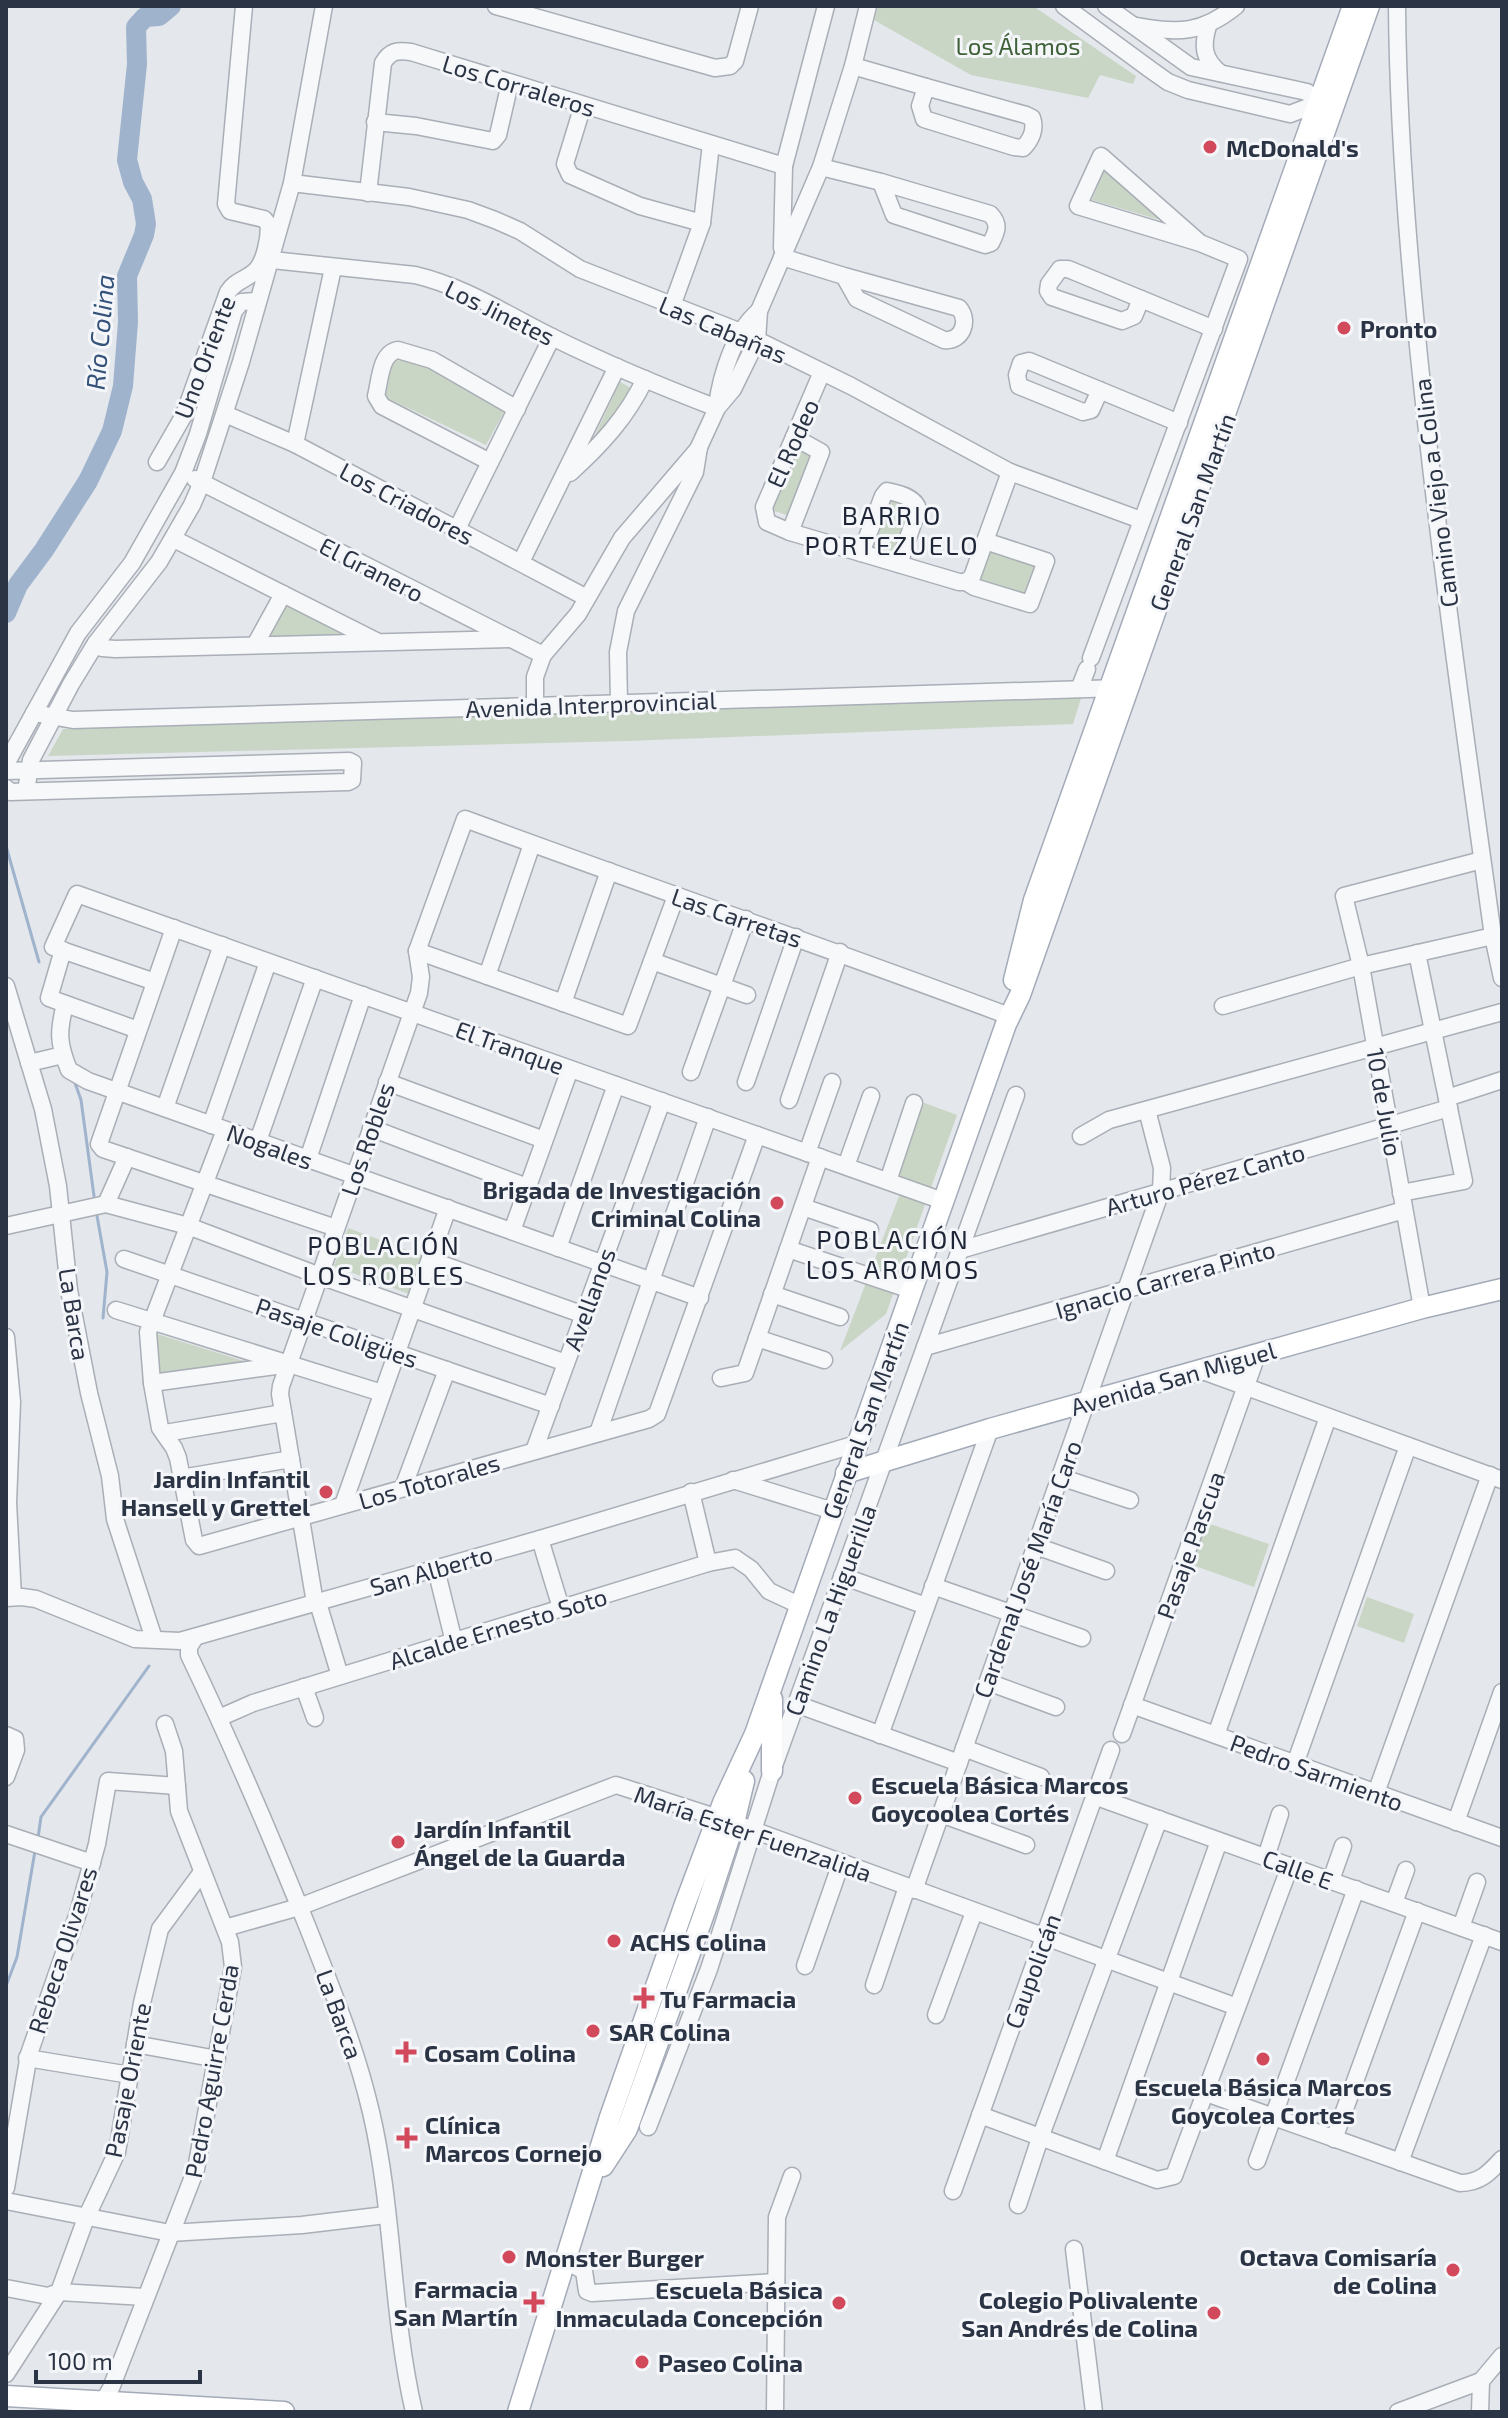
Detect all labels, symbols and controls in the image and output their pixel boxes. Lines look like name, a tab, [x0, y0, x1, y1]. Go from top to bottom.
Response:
park label: Los Álamos	[956, 31, 1080, 60]
street label: Los Corraleros	[439, 48, 599, 122]
place label: McDonald's	[1226, 133, 1359, 162]
marker: McDonald's	[1201, 138, 1219, 156]
water label: Río Colina	[78, 273, 120, 391]
street label: Los Jinetes	[441, 273, 559, 351]
street label: Las Cabañas	[655, 289, 791, 369]
street label: Uno Oriente	[167, 291, 241, 423]
place label: Pronto	[1360, 314, 1437, 343]
marker: Pronto	[1335, 319, 1353, 337]
street label: Camino Viejo a Colina	[1407, 377, 1463, 609]
street label: El Rodeo	[760, 394, 824, 492]
street label: General San Martín	[1143, 409, 1241, 615]
street label: Los Criadores	[335, 456, 479, 550]
district label: BARRIO PORTEZUELO	[804, 499, 980, 560]
street label: El Granero	[315, 530, 429, 608]
street label: Avenida Interprovincial	[465, 685, 717, 723]
street label: Las Carretas	[668, 881, 806, 953]
street label: El Tranque	[452, 1014, 568, 1080]
street label: 10 de Julio	[1361, 1046, 1409, 1158]
street label: Los Robles	[334, 1079, 400, 1199]
street label: Nogales	[223, 1117, 317, 1175]
street label: Arturo Pérez Canto	[1102, 1137, 1308, 1221]
place label: Brigada de Investigación Criminal Colina	[483, 1175, 761, 1232]
marker: Brigada de Investigación Criminal Colina	[768, 1194, 786, 1212]
district label: POBLACIÓN LOS AROMOS	[806, 1223, 980, 1284]
district label: POBLACIÓN LOS ROBLES	[303, 1229, 465, 1290]
street label: Ignacio Carrera Pinto	[1052, 1234, 1278, 1324]
street label: Avellanos	[557, 1244, 621, 1354]
street label: La Barca	[53, 1266, 97, 1362]
street label: Pasaje Coligües	[252, 1291, 422, 1373]
street label: General San Martín	[816, 1317, 914, 1523]
street label: Avenida San Miguel	[1067, 1335, 1279, 1421]
street label: Cardenal José María Caro	[967, 1436, 1087, 1702]
street label: Los Totorales	[355, 1447, 503, 1515]
place label: Jardin Infantil Hansell y Grettel	[121, 1464, 310, 1521]
street label: Pasaje Pascua	[1150, 1467, 1230, 1623]
marker: Jardin Infantil Hansell y Grettel	[317, 1483, 335, 1501]
street label: Camino La Higuerilla	[778, 1500, 882, 1720]
street label: San Alberto	[366, 1539, 496, 1601]
street label: Alcalde Ernesto Soto	[386, 1581, 610, 1675]
street label: Pedro Sarmiento	[1227, 1727, 1407, 1817]
place label: Escuela Básica Marcos Goycoolea Cortés	[871, 1770, 1128, 1827]
street label: María Ester Fuenzalida	[631, 1779, 875, 1887]
marker: Escuela Básica Marcos Goycoolea Cortés	[846, 1789, 864, 1807]
place label: Jardín Infantil Ángel de la Guarda	[414, 1814, 625, 1871]
marker: Jardín Infantil Ángel de la Guarda	[389, 1833, 407, 1851]
street label: Calle E	[1259, 1843, 1337, 1895]
street label: Rebeca Olivares	[21, 1863, 103, 2037]
street label: Caupolicán	[998, 1910, 1066, 2032]
place label: ACHS Colina	[630, 1927, 766, 1956]
marker: ACHS Colina	[605, 1932, 623, 1950]
street label: Pedro Aguirre Cerda	[178, 1962, 244, 2180]
street label: La Barca	[310, 1965, 370, 2063]
place label: Tu Farmacia	[660, 1984, 796, 2013]
marker: Tu Farmacia	[635, 1989, 653, 2007]
street label: Pasaje Oriente	[98, 2000, 156, 2160]
place label: SAR Colina	[609, 2017, 730, 2046]
marker: SAR Colina	[584, 2022, 602, 2040]
place label: Cosam Colina	[424, 2038, 576, 2067]
marker: Cosam Colina	[395, 2041, 417, 2063]
marker: Escuela Básica Marcos Goycolea Cortes	[1254, 2050, 1272, 2068]
place label: Escuela Básica Marcos Goycolea Cortes	[1134, 2072, 1392, 2129]
place label: Clínica Marcos Cornejo	[425, 2110, 602, 2167]
marker: Clínica Marcos Cornejo	[396, 2127, 418, 2149]
place label: Octava Comisaría de Colina	[1240, 2242, 1437, 2299]
place label: Monster Burger	[525, 2243, 705, 2272]
marker: Monster Burger	[500, 2248, 518, 2266]
marker: Octava Comisaría de Colina	[1444, 2261, 1462, 2279]
place label: Farmacia San Martín	[394, 2274, 518, 2331]
place label: Escuela Básica Inmaculada Concepción	[555, 2275, 823, 2332]
place label: Colegio Polivalente San Andrés de Colina	[961, 2285, 1198, 2342]
marker: Farmacia San Martín	[525, 2293, 543, 2311]
marker: Escuela Básica Inmaculada Concepción	[830, 2294, 848, 2312]
marker: Colegio Polivalente San Andrés de Colina	[1205, 2304, 1223, 2322]
scale bar	[36, 2334, 200, 2384]
text: 100 m	[48, 2346, 113, 2375]
place label: Paseo Colina	[658, 2348, 803, 2377]
marker: Paseo Colina	[633, 2353, 651, 2371]

